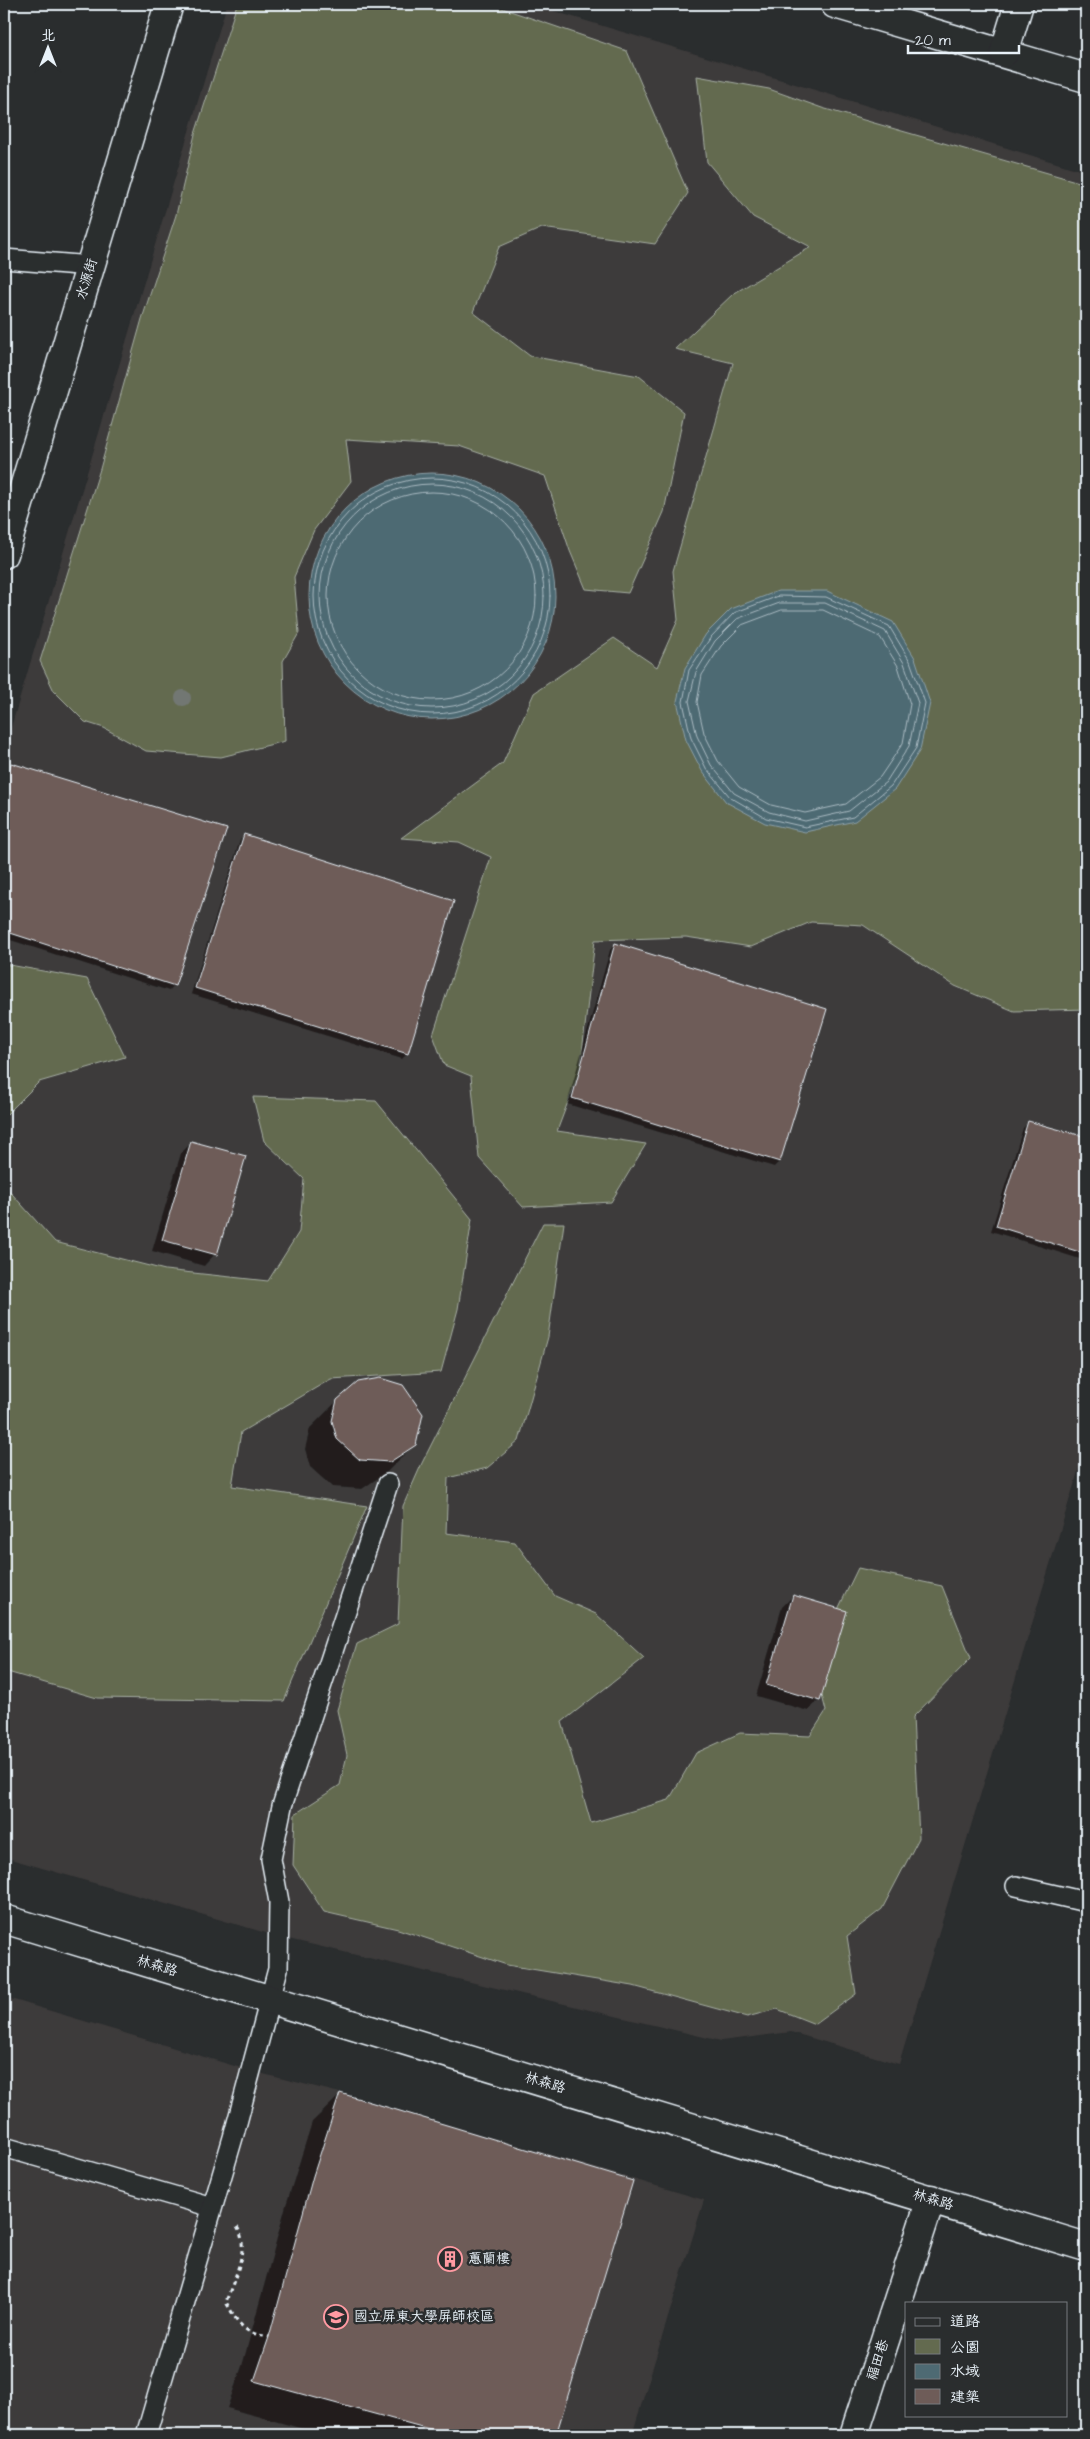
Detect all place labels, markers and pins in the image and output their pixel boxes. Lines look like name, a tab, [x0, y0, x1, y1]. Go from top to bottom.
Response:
building icon: 蕙蘭樓	[437, 2246, 463, 2272]
place label: 蕙蘭樓	[468, 2249, 510, 2269]
school or university icon: 國立屏東大學屏師校區	[323, 2304, 349, 2330]
place label: 國立屏東大學屏師校區	[354, 2307, 494, 2327]

